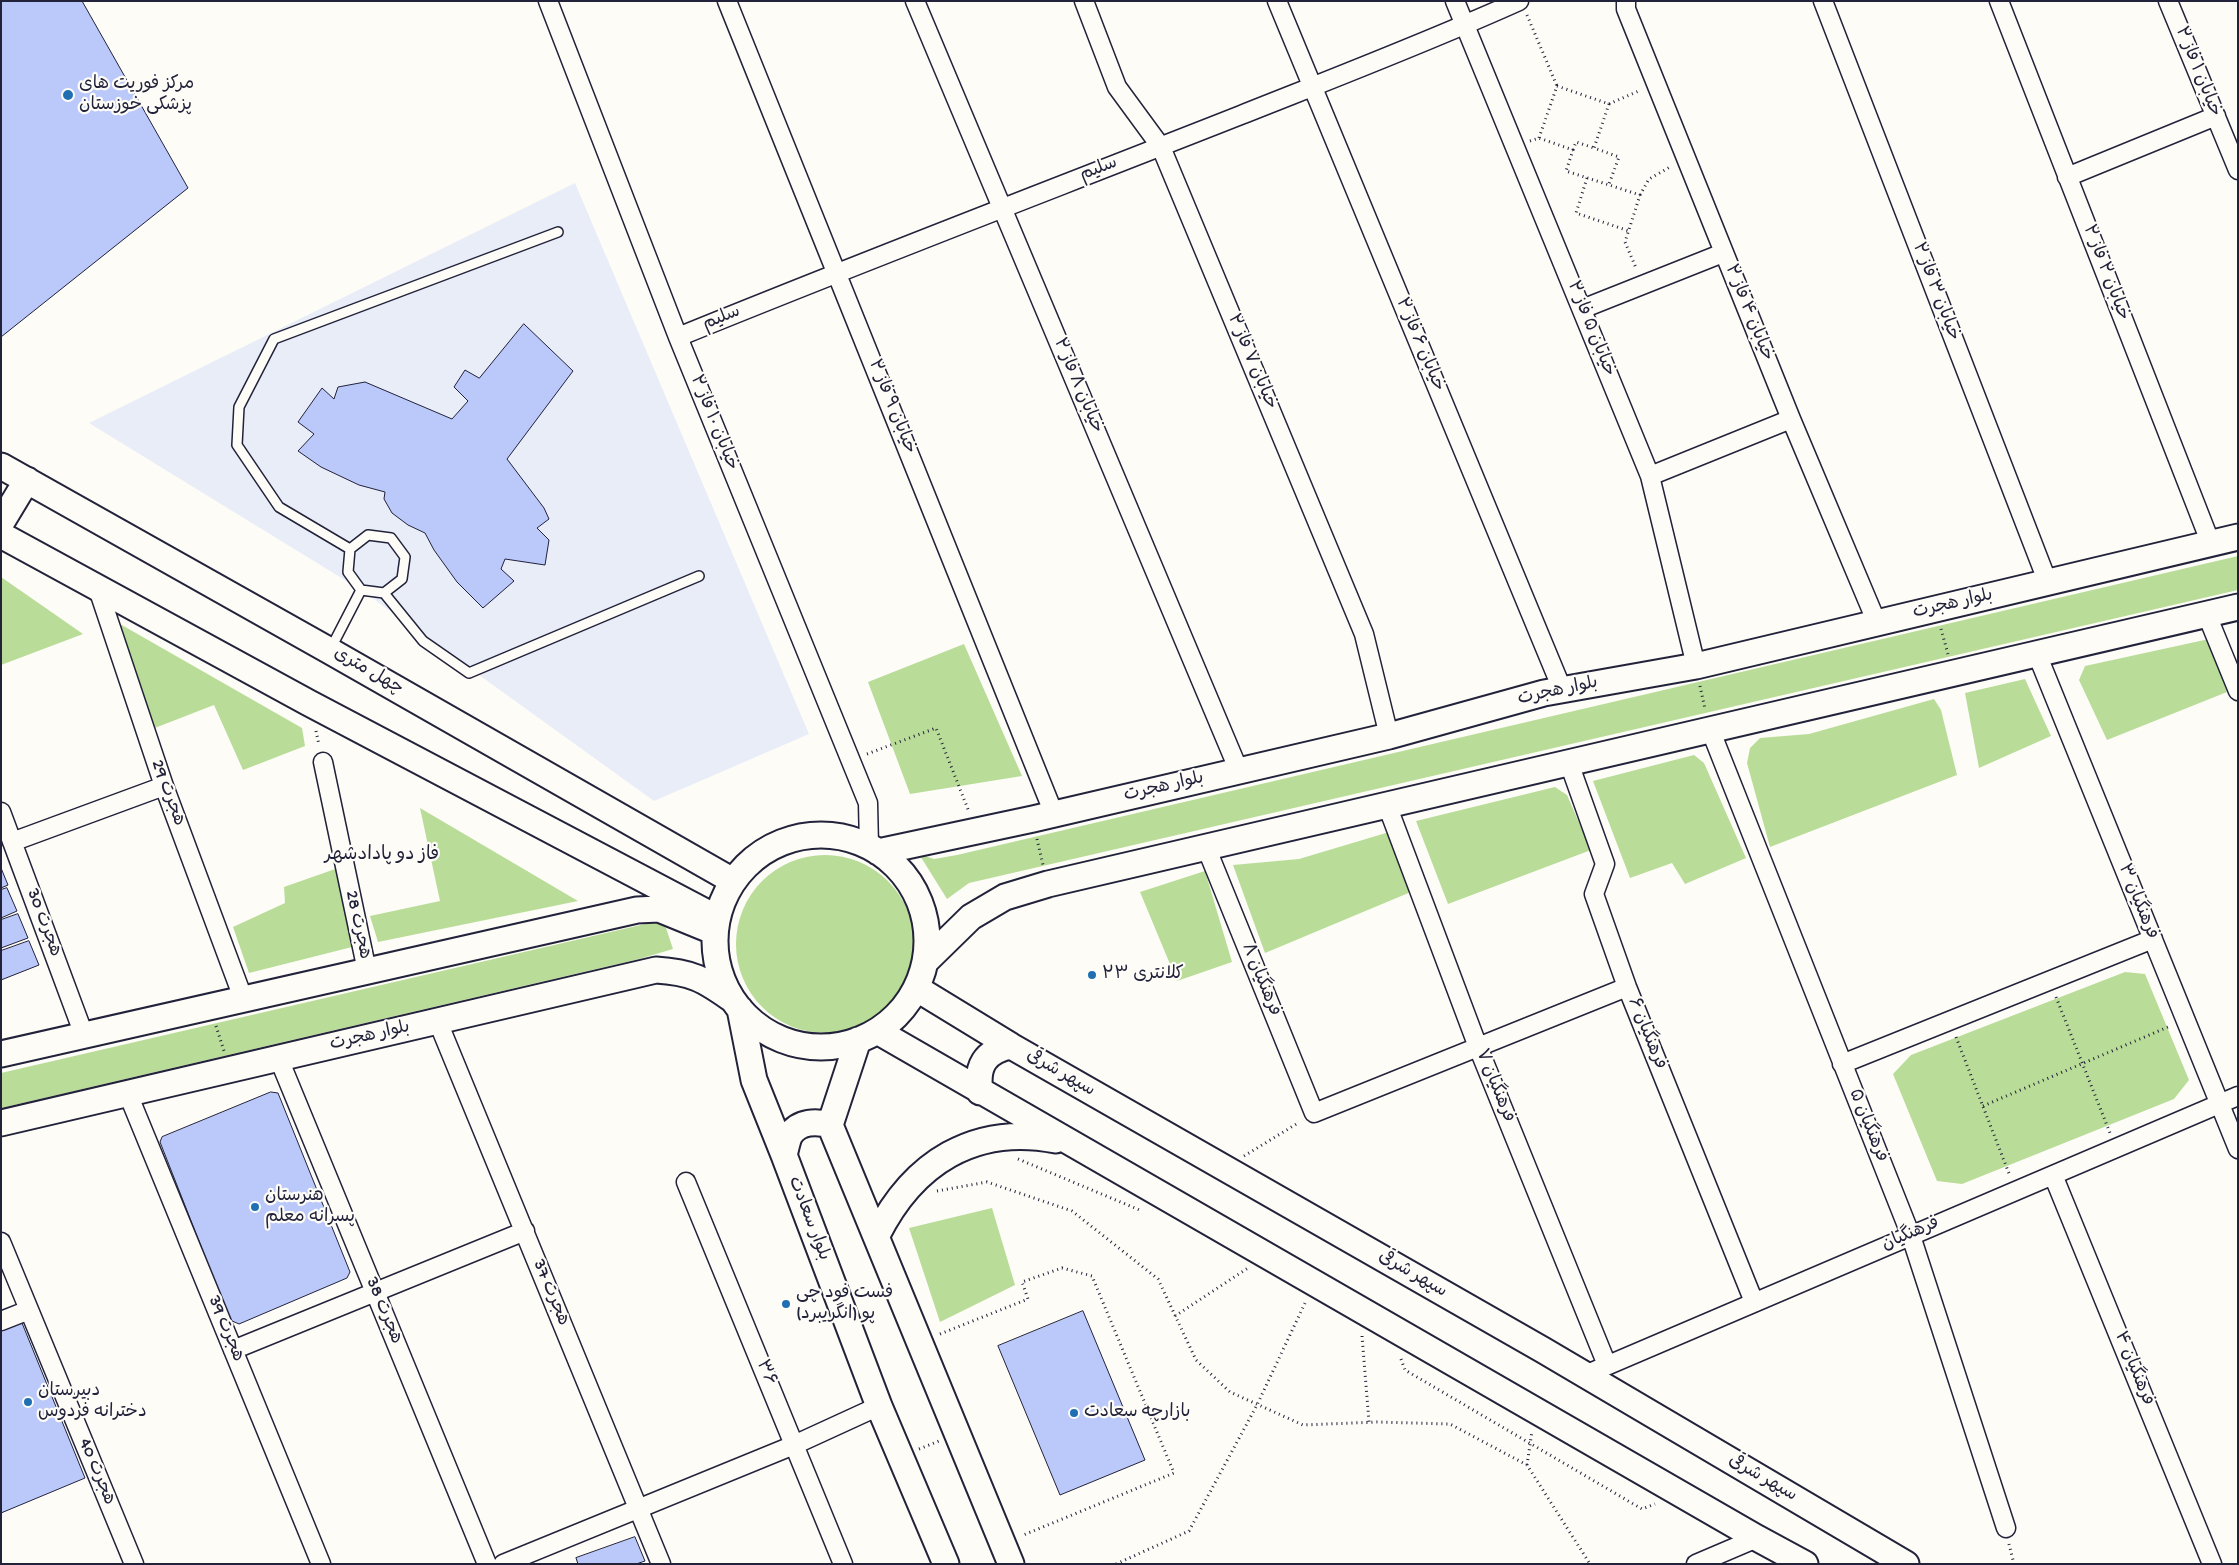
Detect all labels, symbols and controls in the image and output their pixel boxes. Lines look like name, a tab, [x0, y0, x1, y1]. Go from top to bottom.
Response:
street label: خیابان ۱ فاز ۲	[2169, 24, 2225, 120]
place label: مرکز فوریت های پزشکی خوزستان	[79, 74, 194, 116]
marker: مرکز فوریت های پزشکی خوزستان	[61, 88, 75, 102]
street label: سلیم	[1077, 153, 1121, 187]
street label: خیابان ۲ فاز ۲	[2077, 222, 2133, 324]
street label: خیابان ۳ فاز ۲	[1906, 240, 1964, 344]
street label: خیابان ۴ فاز ۲	[1719, 262, 1777, 364]
street label: خیابان ۵ فاز ۲	[1561, 278, 1619, 380]
street label: خیابان ۶ فاز ۲	[1390, 295, 1448, 395]
street label: سلیم	[700, 302, 744, 336]
street label: خیابان ۷ فاز ۲	[1221, 311, 1281, 413]
street label: خیابان ۸ فاز ۲	[1047, 335, 1107, 437]
street label: خیابان ۹ فاز ۲	[862, 357, 920, 457]
street label: خیابان ۱۰ فاز ۲	[684, 372, 742, 474]
street label: بلوار هجرت	[1911, 585, 1995, 625]
street label: چهل متری	[329, 643, 407, 701]
street label: بلوار هجرت	[1516, 673, 1600, 711]
street label: هجرت 29	[145, 757, 189, 829]
street label: بلوار هجرت	[1122, 768, 1206, 808]
district label: فاز دو پادادشهر	[325, 845, 439, 867]
street label: فرهنگیان ۳	[2112, 861, 2162, 943]
street label: هجرت 30	[21, 886, 65, 960]
street label: هجرت 28	[339, 889, 375, 961]
street label: فرهنگیان ۸	[1236, 940, 1284, 1020]
place label: کلانتری ۲۳	[1102, 964, 1184, 986]
marker: کلانتری ۲۳	[1086, 969, 1098, 981]
street label: فرهنگیان ۶	[1622, 995, 1670, 1073]
street label: بلوار هجرت	[328, 1017, 412, 1057]
street label: سپهر شرقی	[1022, 1046, 1098, 1102]
street label: فرهنگیان ۷	[1470, 1046, 1518, 1126]
street label: فرهنگیان ۵	[1843, 1086, 1891, 1166]
street label: بلوار سعادت	[782, 1174, 834, 1264]
place label: هنرستان پسرانه معلم	[265, 1186, 355, 1228]
marker: هنرستان پسرانه معلم	[249, 1201, 261, 1213]
street label: فرهنگیان	[1879, 1213, 1943, 1257]
street label: سپهر شرقی	[1374, 1247, 1450, 1303]
street label: هجرت 37	[527, 1257, 573, 1329]
street label: هجرت 38	[360, 1274, 406, 1348]
place label: فست فود چی پو (انگریبرد)	[796, 1283, 893, 1326]
street label: هجرت 39	[202, 1293, 248, 1365]
marker: فست فود چی پو (انگریبرد)	[780, 1298, 792, 1310]
street label: فرهنگیان ۴	[2108, 1329, 2158, 1409]
street label: ۳۶	[750, 1357, 780, 1389]
place label: دبیرستان دخترانه فردوس	[38, 1381, 147, 1424]
marker: دبیرستان دخترانه فردوس	[22, 1396, 34, 1408]
place label: بازارچه سعادت	[1084, 1402, 1191, 1424]
marker: بازارچه سعادت	[1068, 1407, 1080, 1419]
street label: هجرت 40	[73, 1436, 119, 1508]
street label: سپهر شرقی	[1724, 1451, 1800, 1507]

